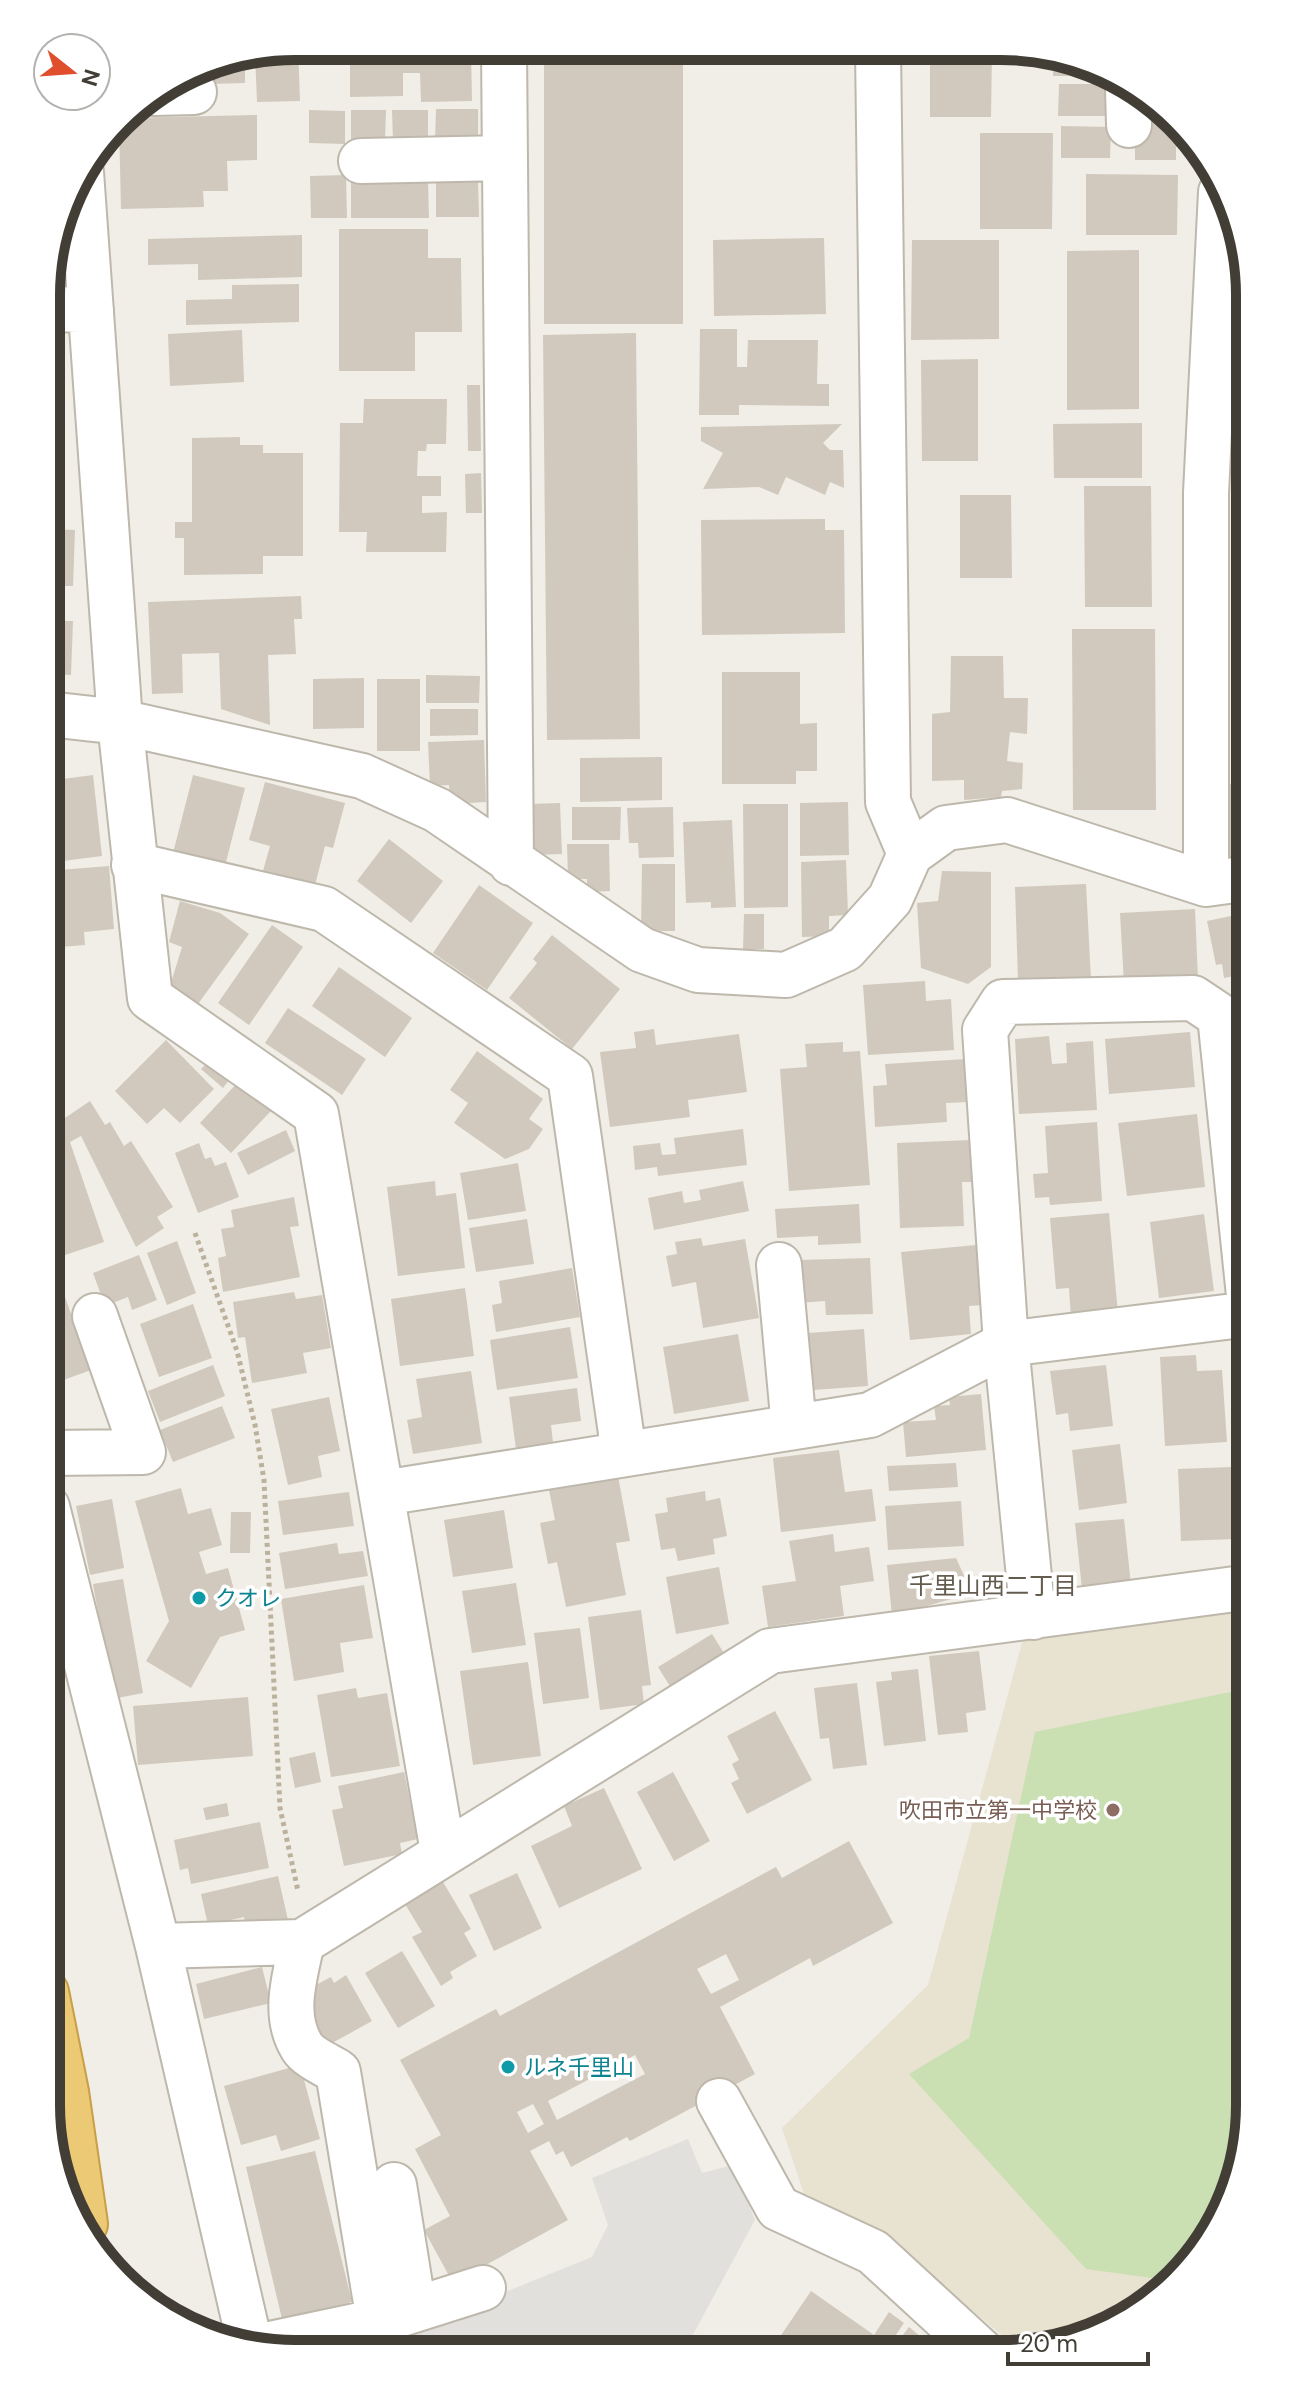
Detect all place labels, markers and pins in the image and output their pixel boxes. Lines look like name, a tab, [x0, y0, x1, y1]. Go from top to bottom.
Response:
place label: クオレ	[215, 1584, 281, 1613]
marker: クオレ	[190, 1589, 208, 1607]
place label: 吹田市立第一中学校	[899, 1796, 1097, 1825]
marker: 吹田市立第一中学校	[1104, 1801, 1122, 1819]
place label: ルネ千里山	[524, 2053, 634, 2082]
marker: ルネ千里山	[499, 2058, 517, 2076]

